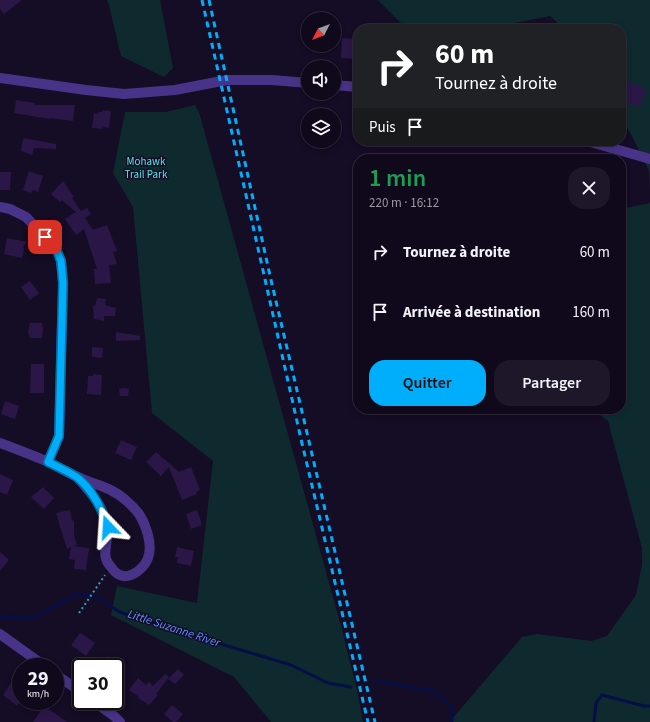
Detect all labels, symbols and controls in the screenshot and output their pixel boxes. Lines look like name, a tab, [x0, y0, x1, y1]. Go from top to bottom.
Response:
north arrow	[301, 12, 341, 52]
map controls	[301, 12, 341, 148]
text: 60 m	[435, 34, 494, 74]
icon: right	[369, 40, 421, 92]
button: sound	[301, 60, 341, 100]
text: Tournez à droite	[435, 71, 557, 96]
button: layers	[301, 108, 341, 148]
icon: arrive	[404, 116, 426, 138]
text: Puis	[369, 117, 396, 138]
park label: Mohawk Trail Park	[125, 154, 168, 182]
text: 1 min	[369, 161, 426, 196]
button: close	[568, 167, 610, 209]
text: 220 m · 16:12	[369, 194, 439, 212]
pin	[28, 220, 62, 254]
icon: arrive	[34, 226, 56, 248]
icon: right	[369, 241, 391, 263]
text: Tournez à droite	[403, 242, 510, 263]
text: 60 m	[580, 242, 610, 263]
icon: arrive	[369, 301, 391, 323]
text: Arrivée à destination	[403, 302, 540, 323]
text: 160 m	[572, 302, 610, 323]
button: Quitter	[369, 360, 486, 406]
button: Partager	[494, 360, 610, 406]
position arrow	[87, 506, 129, 548]
water label: Little Suzanne River	[125, 606, 223, 652]
speed limit sign: 30	[72, 658, 124, 710]
text: 29	[27, 665, 49, 693]
text: km/h	[27, 687, 49, 701]

